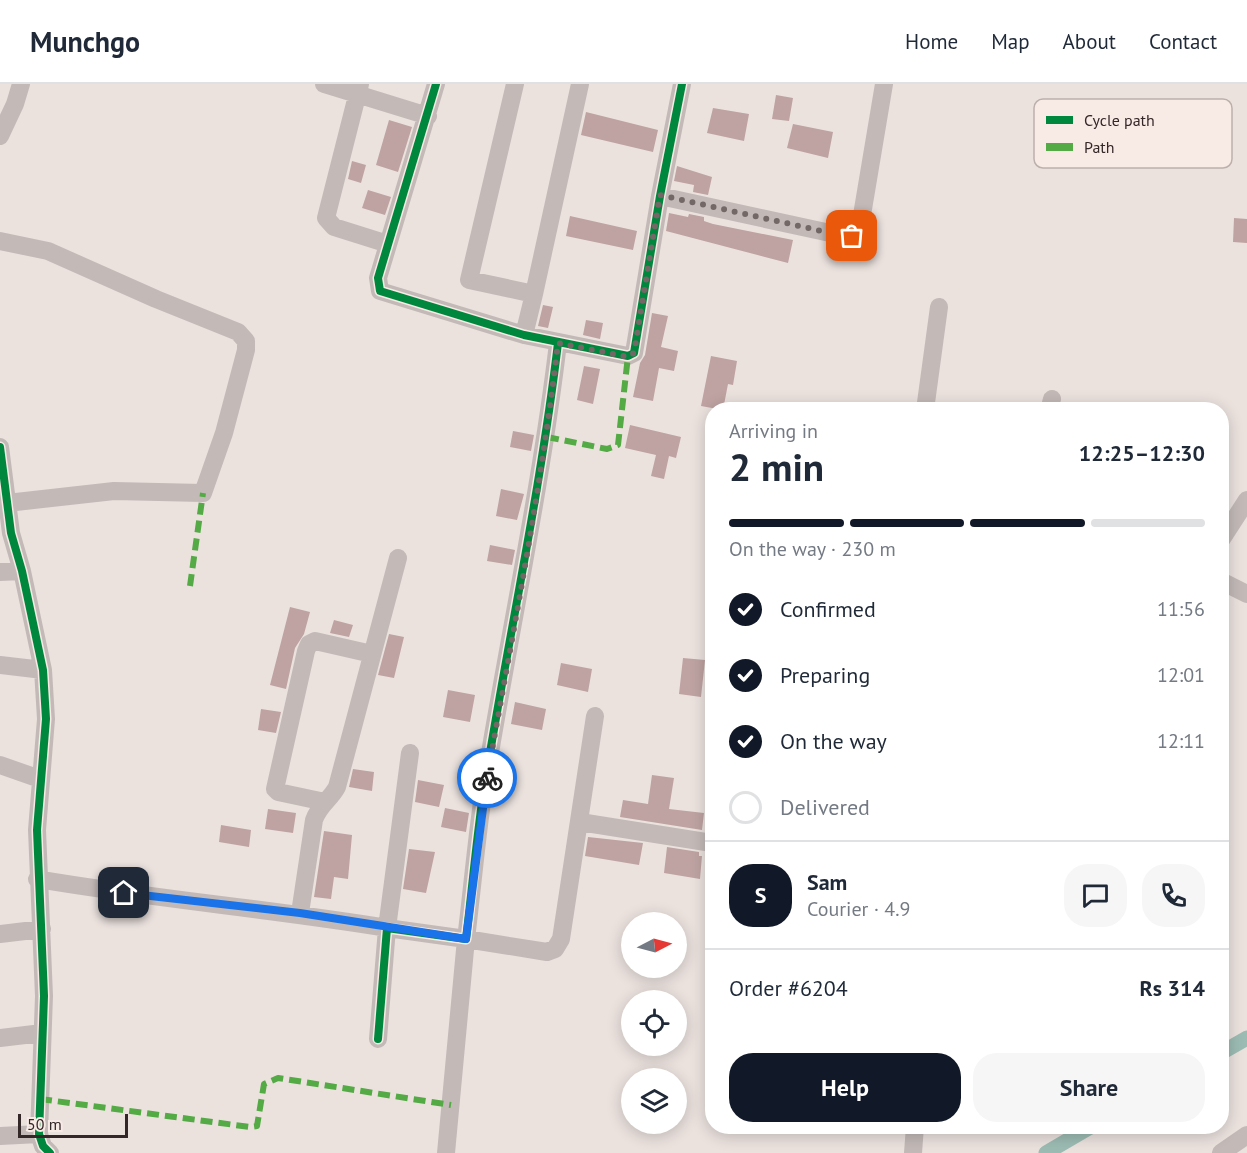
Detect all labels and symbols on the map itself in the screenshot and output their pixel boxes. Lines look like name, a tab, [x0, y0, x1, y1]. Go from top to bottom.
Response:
legend	[1034, 99, 1232, 168]
text: Cycle path	[1084, 110, 1155, 130]
text: Path	[1084, 137, 1115, 157]
pin	[826, 210, 877, 261]
courier	[457, 748, 517, 808]
pin	[98, 867, 149, 918]
north arrow	[621, 912, 687, 978]
scale bar	[18, 1111, 128, 1138]

